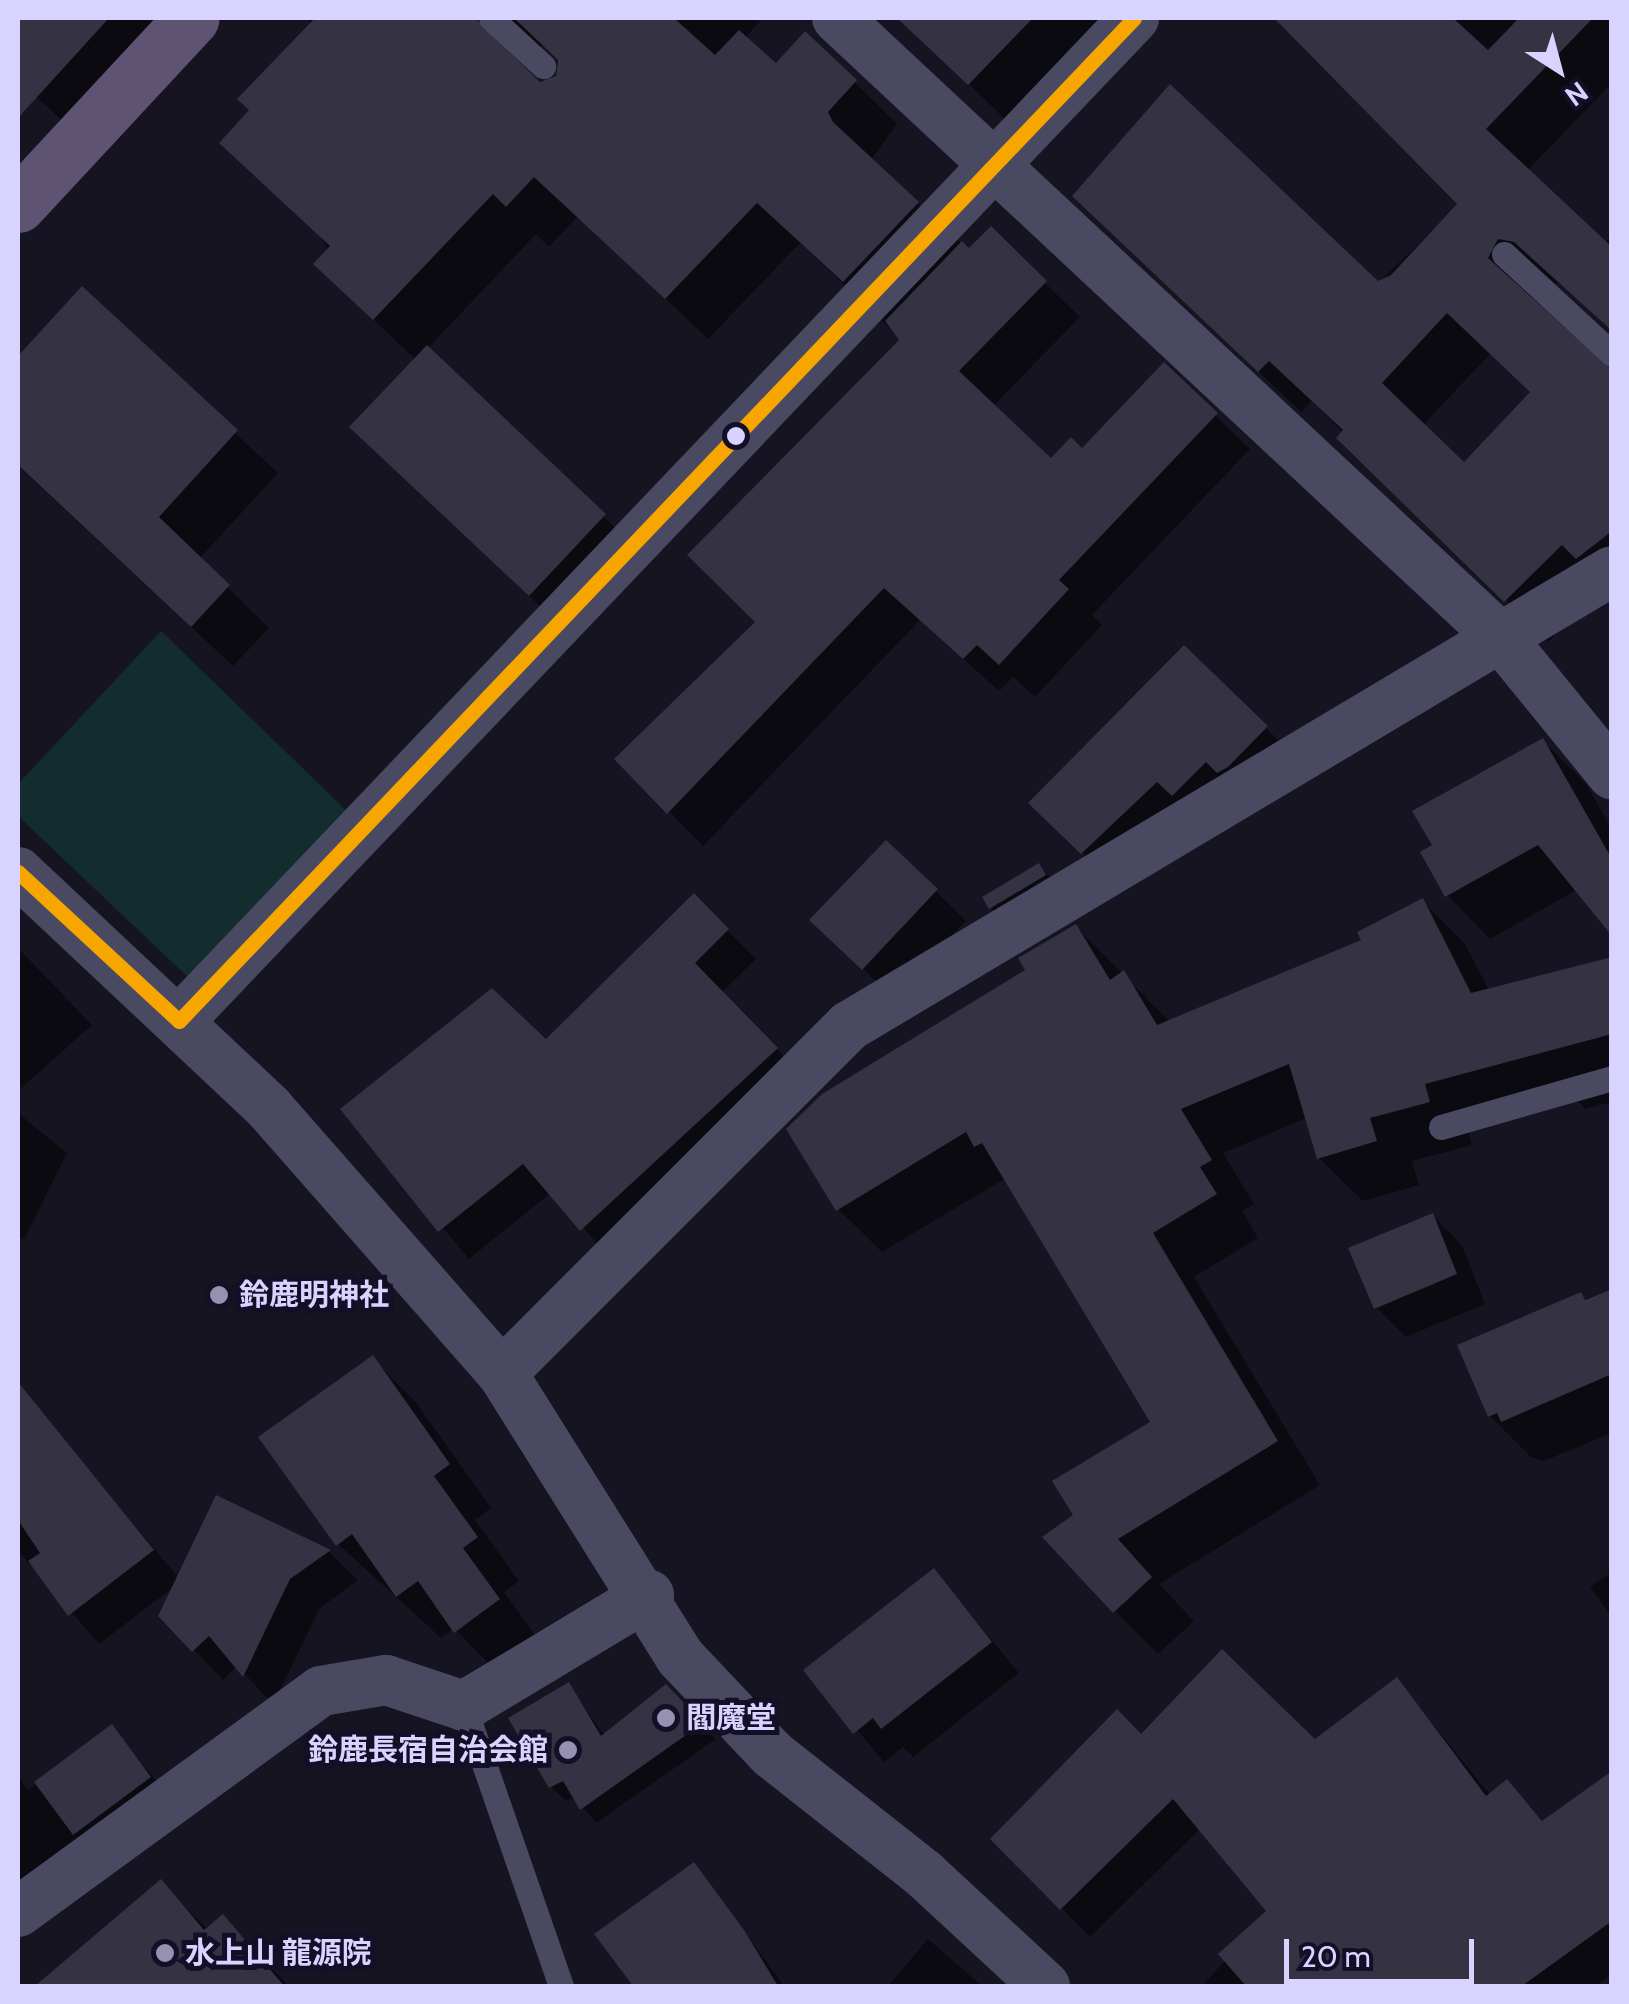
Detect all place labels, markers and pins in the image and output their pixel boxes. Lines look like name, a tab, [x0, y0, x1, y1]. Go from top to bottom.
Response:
unlabelled marker	[726, 426, 746, 446]
place label: 鈴鹿明神社	[239, 1277, 389, 1313]
marker: 鈴鹿明神社	[208, 1284, 230, 1306]
place label: 閻魔堂	[686, 1700, 776, 1736]
marker: 閻魔堂	[655, 1707, 677, 1729]
place label: 鈴鹿長宿自治会館	[308, 1732, 548, 1768]
marker: 鈴鹿長宿自治会館	[557, 1739, 579, 1761]
place label: 水上山 龍源院	[185, 1935, 372, 1971]
marker: 水上山 龍源院	[154, 1942, 176, 1964]

